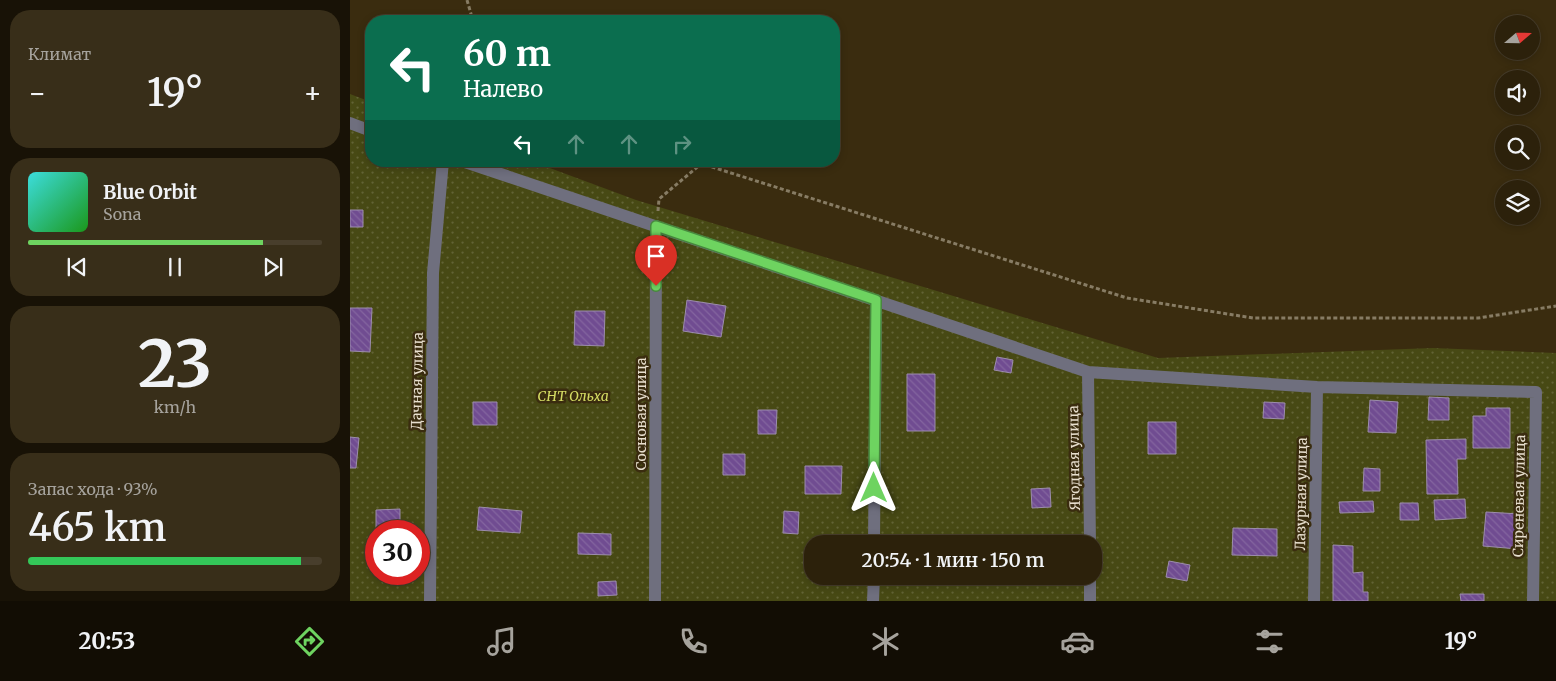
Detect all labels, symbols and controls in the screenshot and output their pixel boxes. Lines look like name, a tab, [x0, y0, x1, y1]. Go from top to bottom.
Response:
north arrow	[1495, 15, 1540, 60]
map controls	[1495, 15, 1540, 225]
text: 60 m	[463, 32, 551, 76]
icon: left	[380, 35, 445, 100]
text: Климат	[28, 44, 91, 64]
text: 19°	[147, 69, 203, 116]
button: sound	[1495, 70, 1540, 115]
text: −	[28, 75, 47, 111]
text: +	[303, 75, 322, 111]
text: Налево	[463, 75, 543, 103]
button: search	[1495, 125, 1540, 170]
icon: left	[509, 130, 537, 158]
icon: ahead	[562, 130, 590, 158]
icon: ahead	[615, 130, 643, 158]
icon: right	[668, 130, 696, 158]
text: Blue Orbit	[103, 180, 197, 204]
button: layers	[1495, 180, 1540, 225]
text: Sona	[103, 204, 141, 224]
pin	[635, 235, 677, 286]
icon: arrive	[642, 242, 670, 270]
icon: previous	[63, 253, 91, 281]
icon: pause	[161, 253, 189, 281]
icon: next	[259, 253, 287, 281]
text: 23	[138, 323, 212, 405]
street label: Дачная улица	[407, 332, 427, 430]
street label: Сосновая улица	[632, 357, 650, 470]
park label: СНТ Ольха	[537, 387, 609, 405]
text: km/h	[154, 397, 196, 417]
street label: Ягодная улица	[1064, 405, 1084, 511]
street label: Сиреневая улица	[1509, 434, 1529, 557]
street label: Лазурная улица	[1291, 437, 1311, 551]
position arrow	[847, 461, 899, 513]
text: Запас хода · 93%	[28, 479, 158, 499]
text: 465 km	[28, 504, 167, 551]
speed limit sign: 30	[365, 520, 430, 585]
text: 20:54 · 1 мин · 150 m	[862, 548, 1044, 572]
icon: directions	[292, 624, 327, 659]
icon: music	[484, 624, 519, 659]
icon: phone	[676, 624, 711, 659]
icon: climate	[868, 624, 903, 659]
icon: car	[1060, 624, 1095, 659]
icon: filters	[1252, 624, 1287, 659]
text: 20:53	[79, 627, 135, 655]
text: 19°	[1444, 627, 1477, 655]

